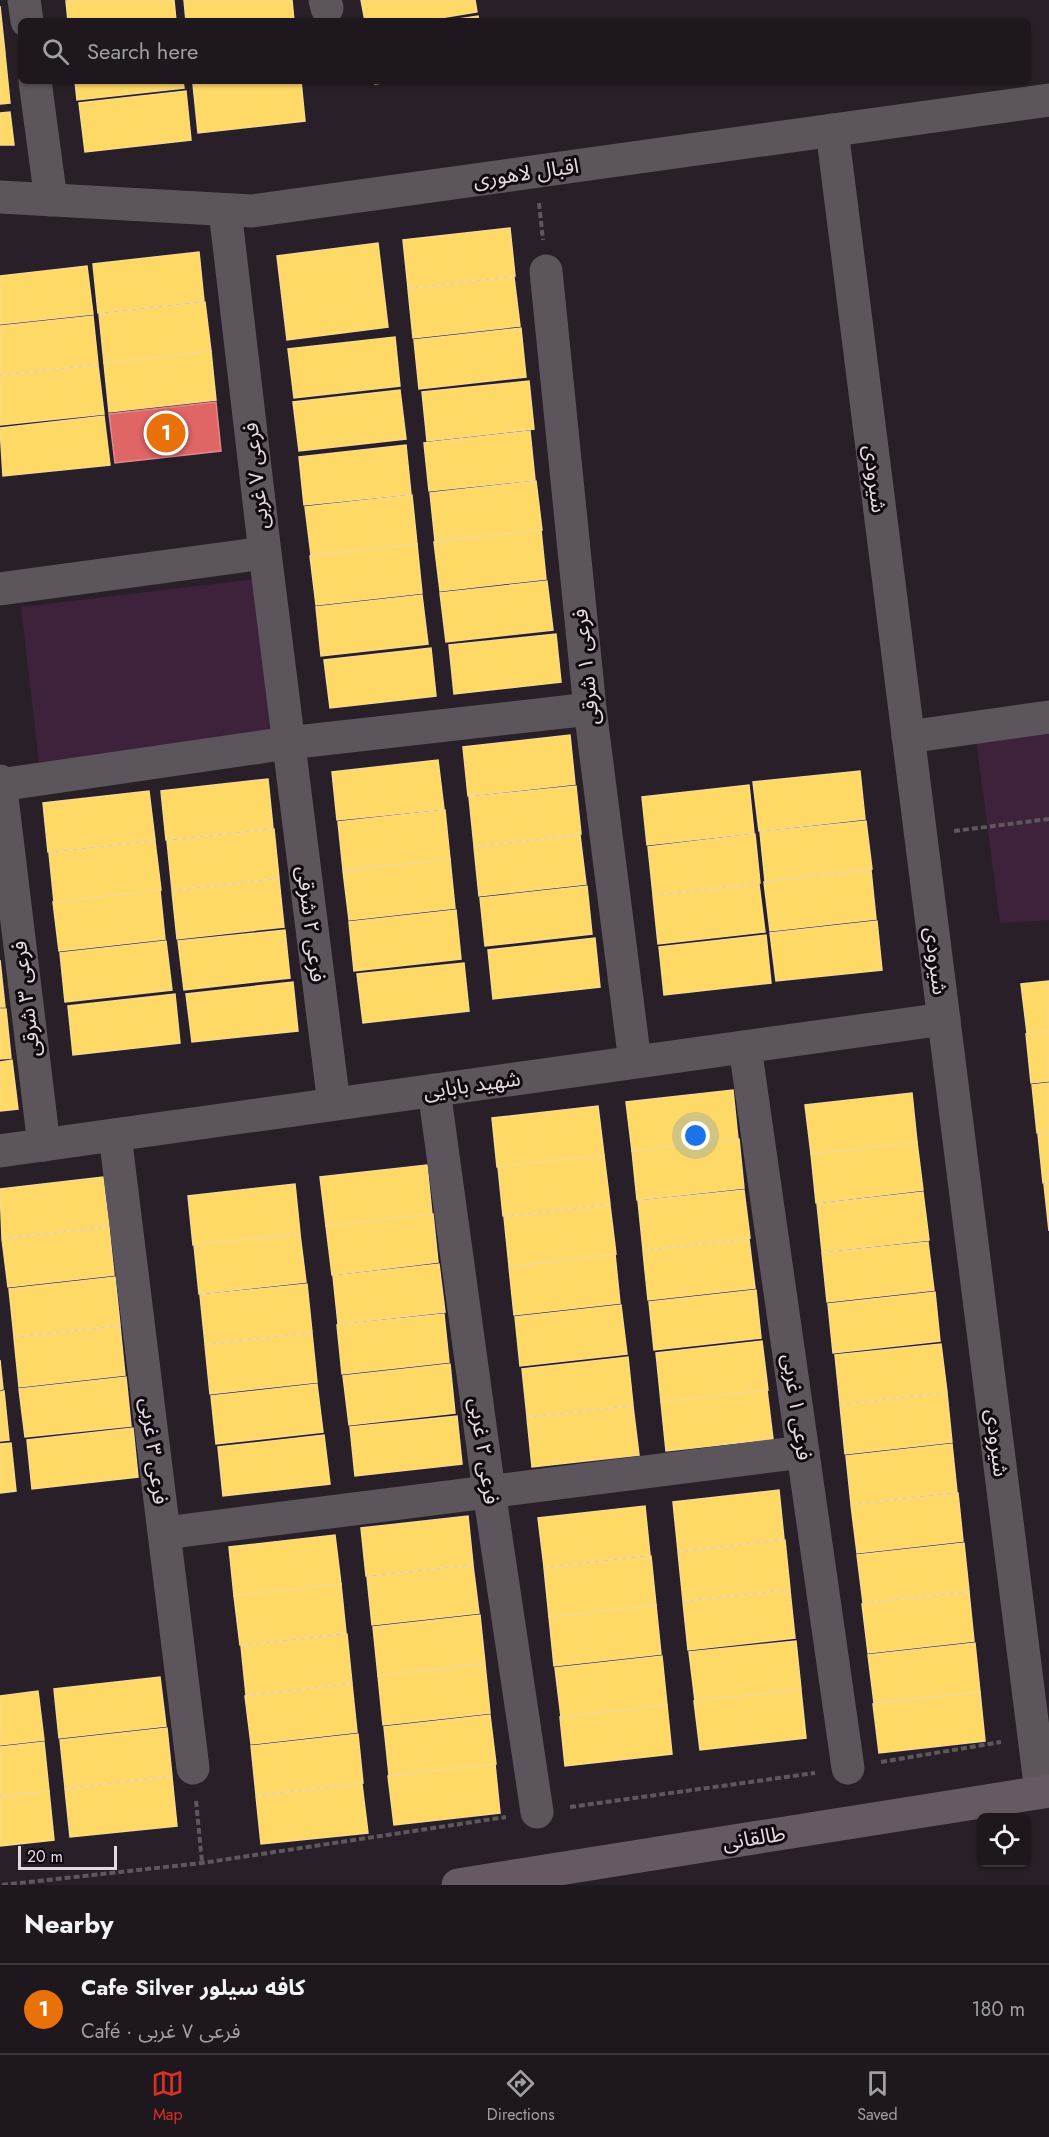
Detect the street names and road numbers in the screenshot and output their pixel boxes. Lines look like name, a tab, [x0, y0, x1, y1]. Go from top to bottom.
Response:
street label: اقبال لاهوری	[471, 151, 581, 195]
street label: فرعی ۷ غربی	[235, 421, 277, 531]
street label: شیرودی	[856, 443, 894, 515]
street label: فرعی ۱ شرقی	[565, 607, 607, 727]
street label: فرعی ۲ شرقی	[289, 864, 333, 984]
street label: شیرودی	[917, 925, 955, 997]
street label: فرعی ۳ شرقی	[4, 939, 48, 1059]
street label: شهید بابایی	[422, 1063, 522, 1107]
street label: فرعی ۱ غربی	[775, 1352, 819, 1462]
street label: فرعی ۳ غربی	[133, 1396, 175, 1506]
street label: فرعی ۲ غربی	[462, 1396, 506, 1506]
street label: شیرودی	[978, 1407, 1016, 1479]
street label: طالقانی	[720, 1818, 788, 1858]

